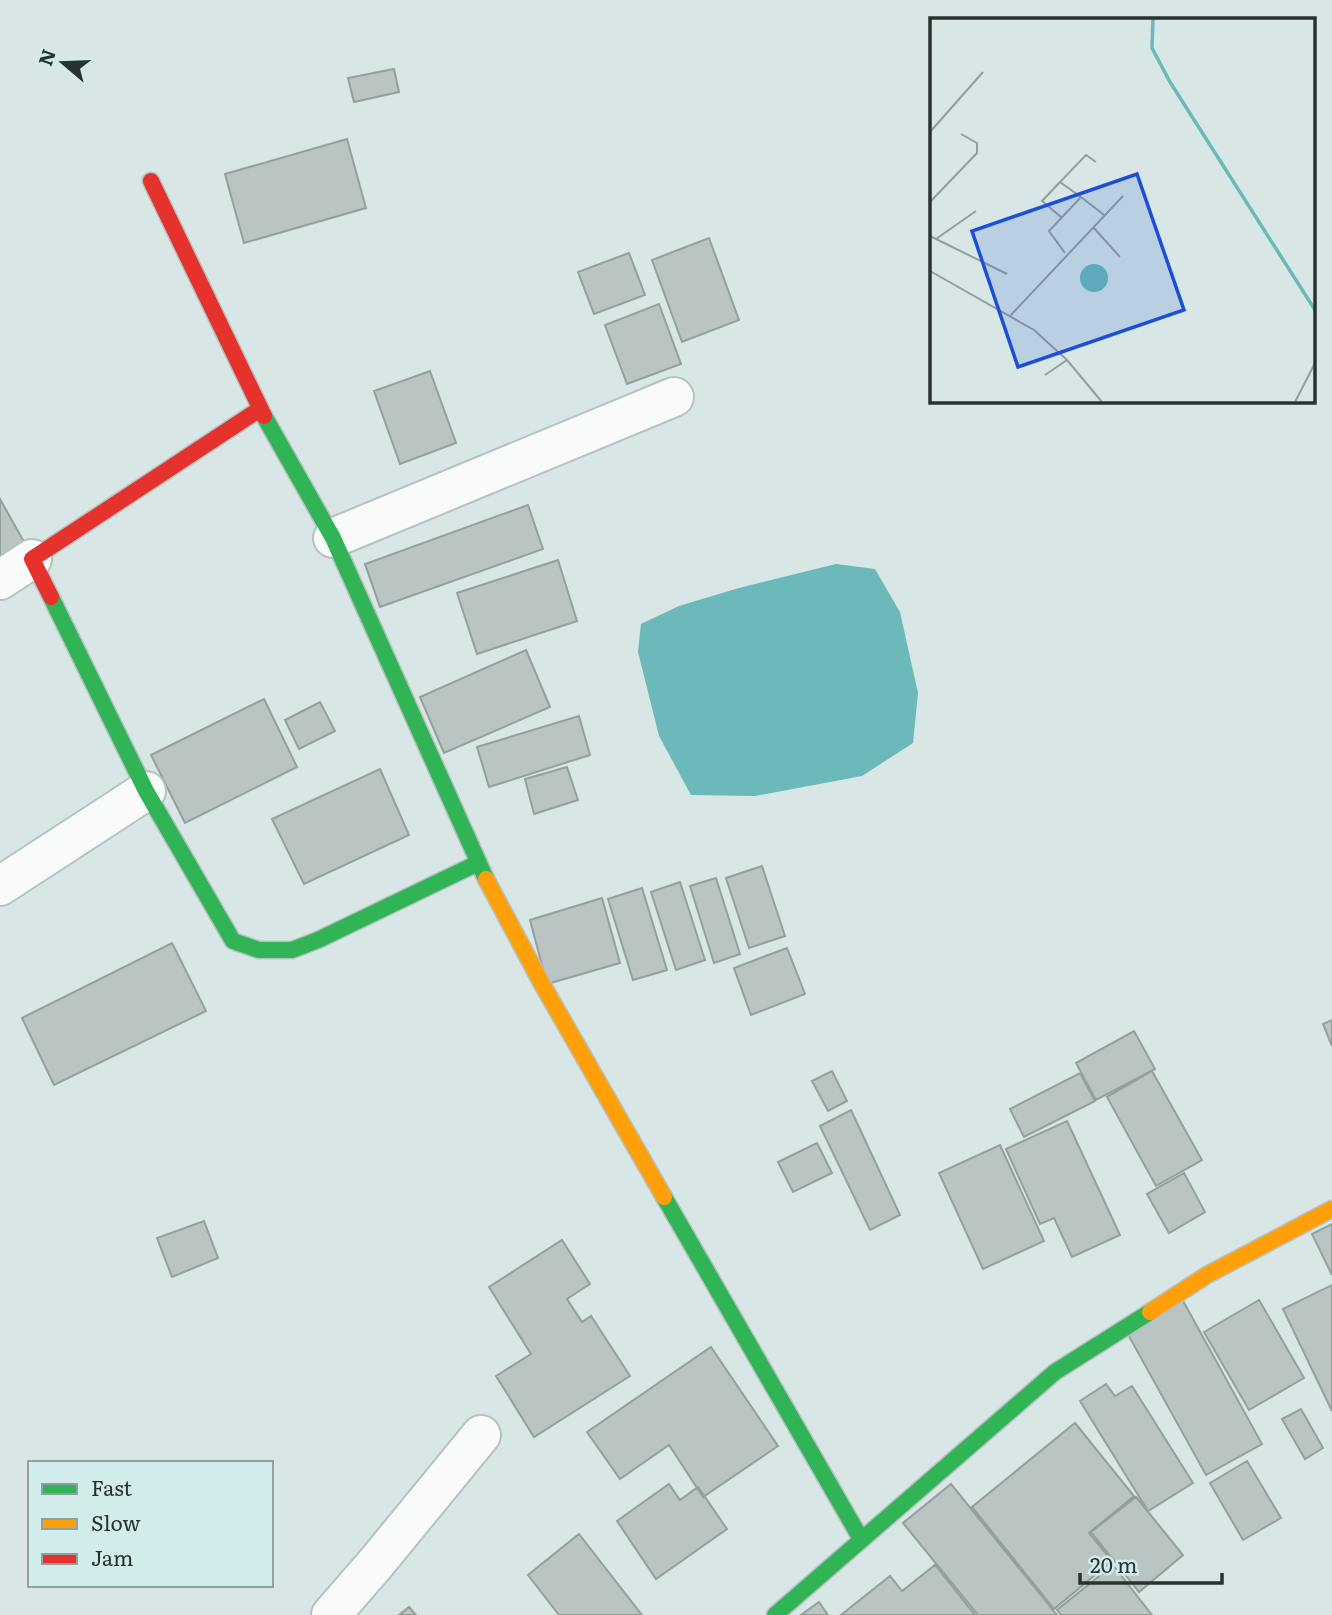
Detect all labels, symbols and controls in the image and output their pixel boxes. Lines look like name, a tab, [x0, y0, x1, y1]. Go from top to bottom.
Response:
inset map	[930, 18, 1314, 402]
north arrow	[28, 28, 98, 98]
text: N	[30, 45, 62, 69]
legend	[28, 1461, 273, 1587]
text: Fast	[91, 1471, 132, 1502]
text: Slow	[91, 1506, 141, 1537]
text: Jam	[91, 1541, 133, 1572]
scale bar	[1080, 1542, 1222, 1586]
text: 20 m	[1090, 1548, 1137, 1579]

